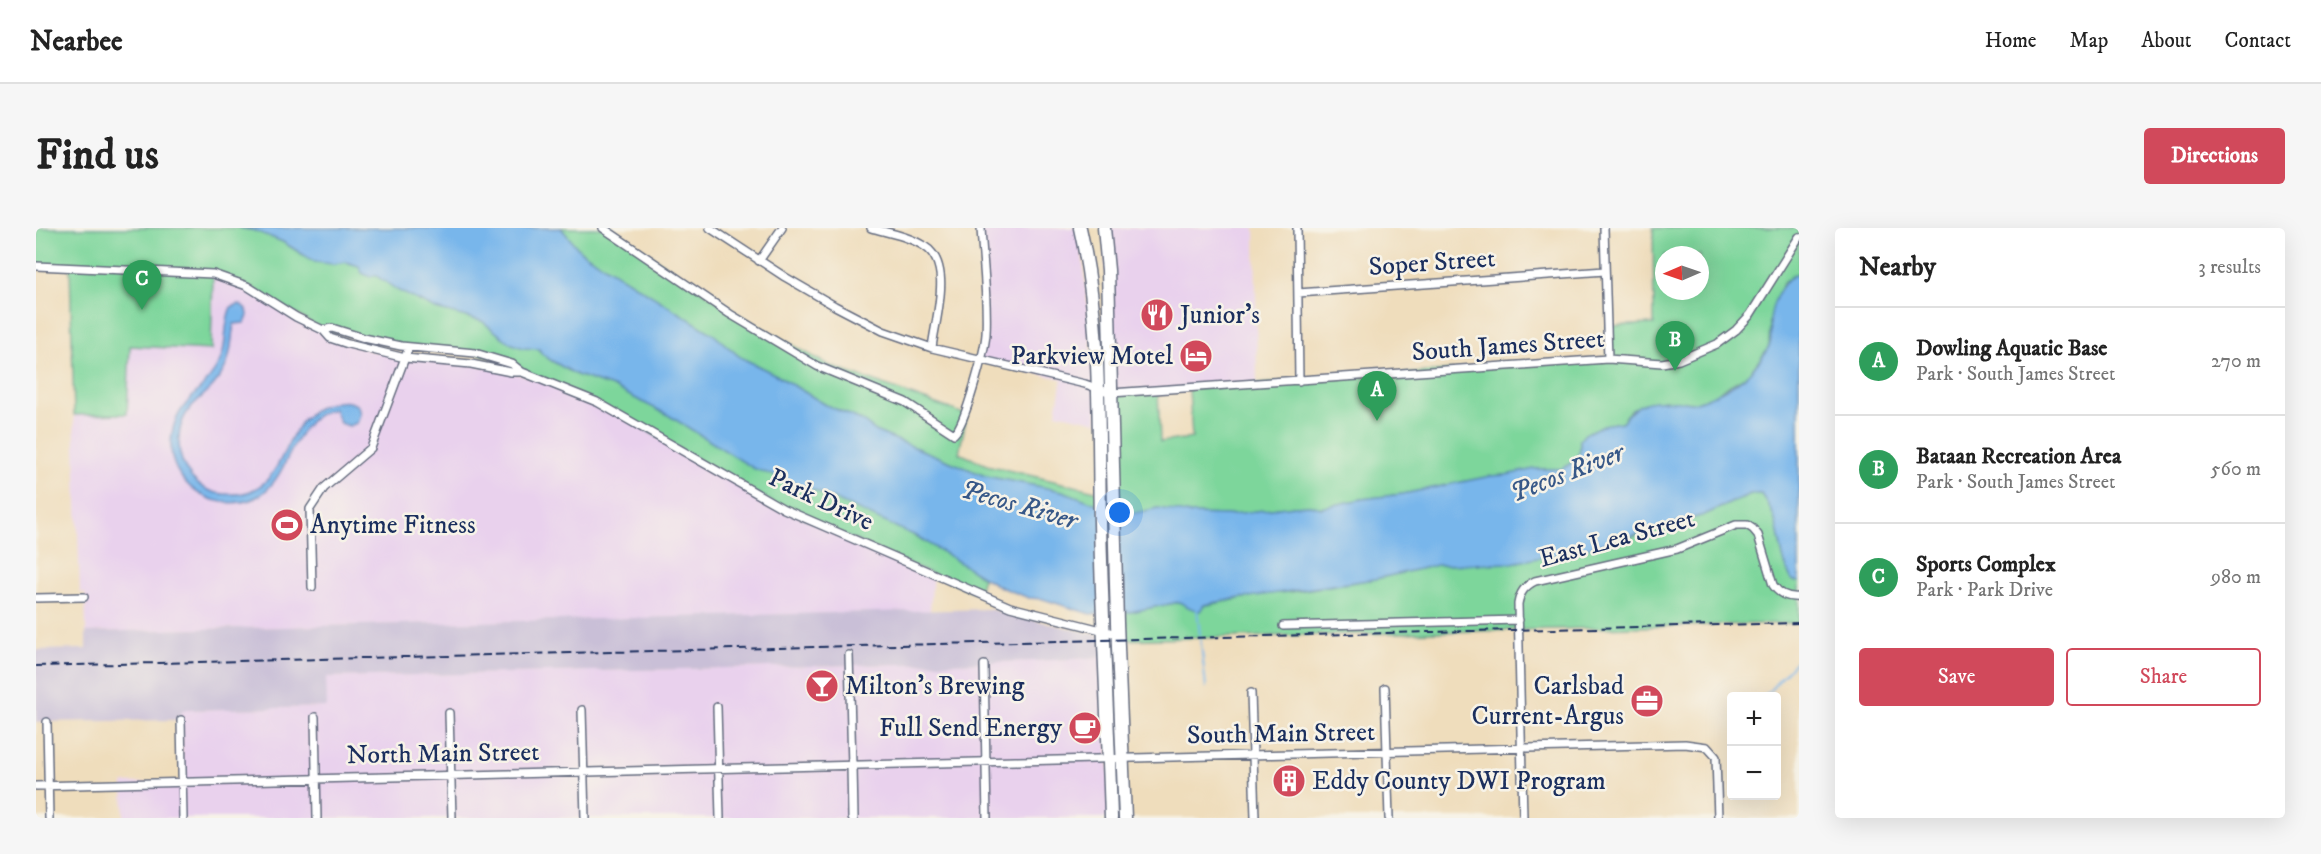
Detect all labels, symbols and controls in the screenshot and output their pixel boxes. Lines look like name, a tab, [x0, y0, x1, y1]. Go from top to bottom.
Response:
text: Nearbee	[30, 24, 123, 59]
text: Home	[1985, 28, 2037, 54]
text: Map	[2070, 28, 2108, 54]
text: About	[2141, 28, 2192, 54]
text: Contact	[2225, 28, 2291, 54]
button: Directions	[2144, 128, 2285, 184]
text: Find us	[36, 130, 159, 182]
street label: Soper Street	[1368, 242, 1496, 284]
north arrow	[1655, 246, 1709, 300]
text: Nearby	[1859, 251, 1936, 284]
text: 3 results	[2198, 255, 2261, 280]
pin: C	[122, 260, 162, 310]
restaurant icon: Junior's	[1139, 297, 1175, 333]
place label: Junior's	[1178, 299, 1260, 332]
pin: B	[1656, 322, 1694, 371]
street label: South James Street	[1410, 323, 1606, 369]
text: Dowling Aquatic Base	[1916, 335, 2107, 362]
hotel icon: Parkview Motel	[1178, 338, 1214, 374]
place label: Parkview Motel	[1010, 340, 1173, 373]
text: A	[1872, 349, 1885, 374]
text: 270 m	[2211, 349, 2261, 374]
text: Park · South James Street	[1916, 362, 2115, 387]
pin: A	[1358, 372, 1396, 421]
water label: Pecos River	[1505, 435, 1631, 510]
text: Bataan Recreation Area	[1916, 443, 2121, 470]
text: B	[1872, 457, 1885, 482]
text: 560 m	[2211, 457, 2261, 482]
street label: Park Drive	[763, 461, 879, 539]
text: Park · South James Street	[1916, 470, 2115, 495]
water label: Pecos River	[957, 472, 1083, 538]
your location	[1105, 498, 1134, 527]
street label: East Lea Street	[1536, 502, 1698, 576]
sports icon: Anytime Fitness	[269, 507, 305, 543]
place label: Anytime Fitness	[310, 509, 476, 542]
text: Sports Complex	[1916, 551, 2056, 578]
text: C	[1872, 565, 1885, 590]
text: 980 m	[2211, 565, 2261, 590]
text: Park · Park Drive	[1916, 578, 2053, 603]
button: Save	[1859, 648, 2054, 706]
button: Share	[2066, 648, 2261, 706]
bar icon: Milton's Brewing	[804, 668, 840, 704]
place label: Milton's Brewing	[845, 670, 1025, 703]
place label: Carlsbad Current-Argus	[1472, 670, 1624, 733]
office icon: Carlsbad Current-Argus	[1629, 683, 1665, 719]
map controls	[1727, 692, 1781, 800]
button: +	[1727, 692, 1781, 746]
cafe icon: Full Send Energy	[1067, 710, 1103, 746]
place label: Full Send Energy	[879, 712, 1063, 745]
street label: South Main Street	[1186, 716, 1376, 752]
street label: North Main Street	[346, 736, 540, 772]
button: −	[1727, 746, 1781, 800]
building icon: Eddy County DWI Program	[1271, 763, 1307, 799]
place label: Eddy County DWI Program	[1312, 765, 1606, 798]

